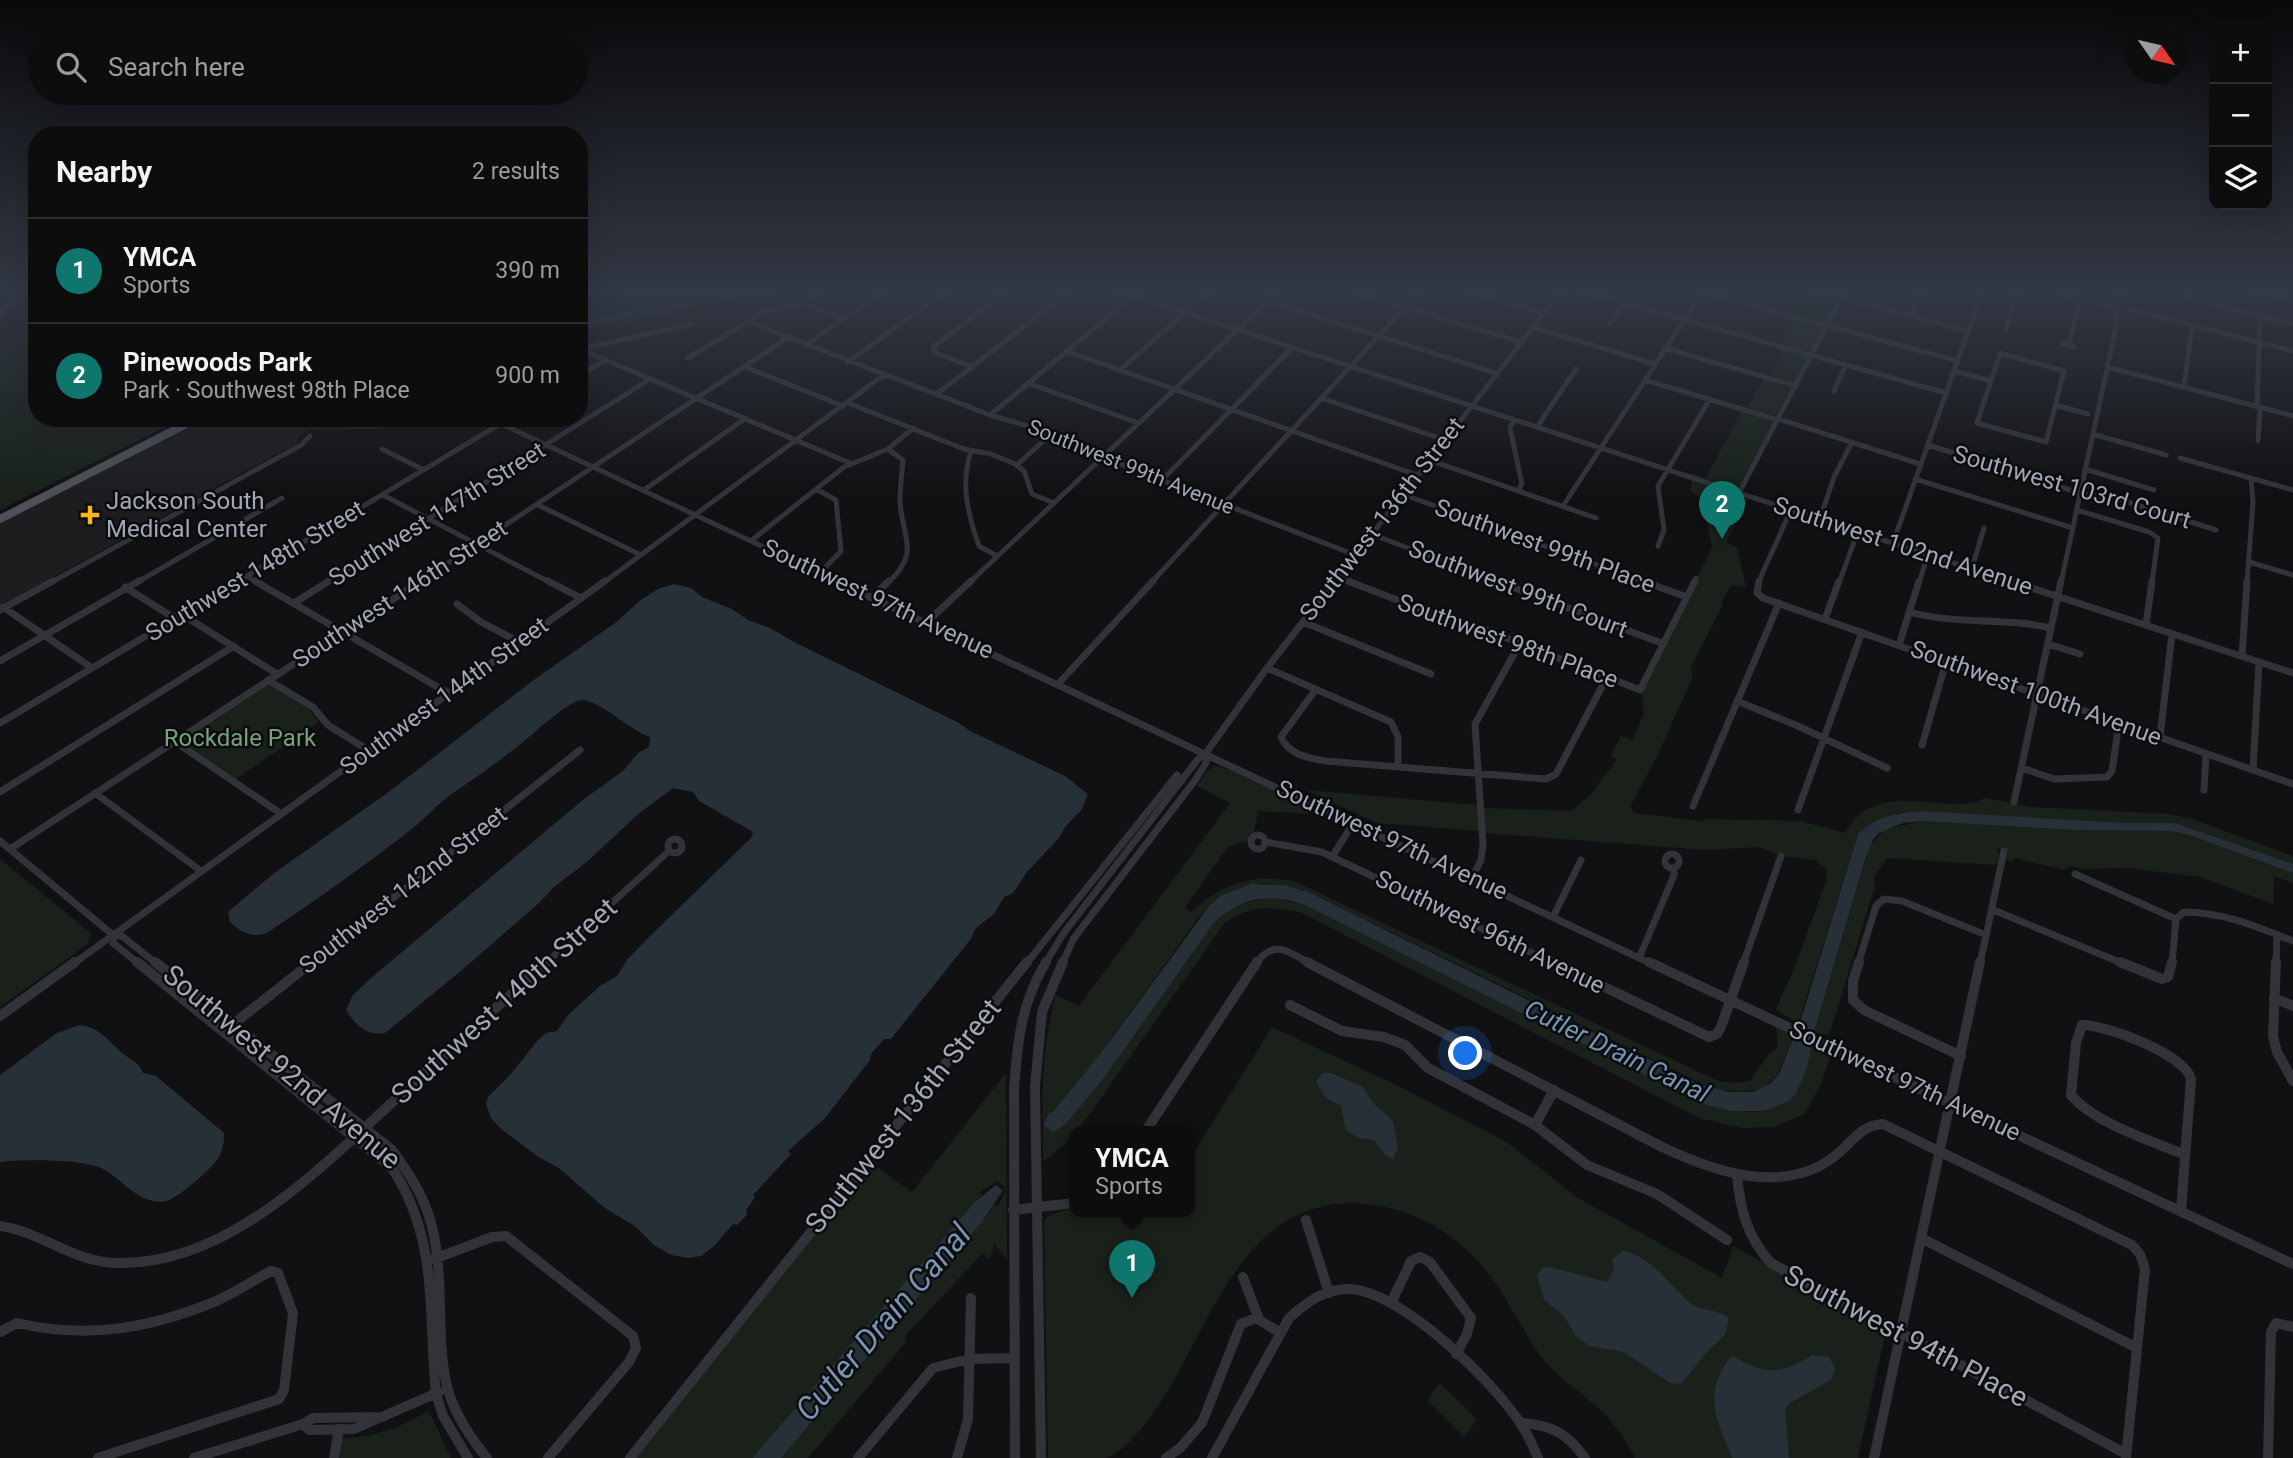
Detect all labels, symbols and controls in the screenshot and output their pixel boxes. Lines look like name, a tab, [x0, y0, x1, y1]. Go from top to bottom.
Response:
north arrow	[2125, 21, 2188, 84]
map controls	[2209, 21, 2272, 210]
button: +	[2209, 21, 2272, 84]
search box	[28, 28, 588, 105]
icon: search	[52, 48, 90, 86]
text: Search here	[108, 52, 245, 82]
button: −	[2209, 84, 2272, 147]
button: layers	[2209, 147, 2272, 210]
text: Nearby	[56, 154, 152, 189]
text: 2 results	[472, 158, 560, 185]
text: YMCA	[123, 242, 196, 272]
text: 1	[72, 257, 86, 284]
text: 390 m	[495, 257, 560, 284]
text: Sports	[123, 272, 190, 299]
text: Pinewoods Park	[123, 347, 312, 377]
text: 2	[72, 362, 86, 389]
text: 900 m	[495, 362, 560, 389]
text: Park · Southwest 98th Place	[123, 377, 410, 404]
street label: Southwest 136th Street	[1294, 412, 1470, 626]
street label: Southwest 99th Avenue	[1024, 415, 1238, 519]
street label: Southwest 147th Street	[324, 436, 551, 592]
street label: Southwest 103rd Court	[1950, 440, 2194, 534]
pin: 2	[1699, 481, 1745, 539]
place label: Jackson South Medical Center	[106, 487, 267, 543]
street label: Southwest 102nd Avenue	[1770, 491, 2036, 601]
street label: Southwest 99th Place	[1431, 493, 1659, 599]
street label: Southwest 148th Street	[141, 495, 369, 647]
marker: Jackson South Medical Center	[80, 505, 100, 525]
street label: Southwest 146th Street	[288, 514, 513, 674]
street label: Southwest 97th Avenue	[758, 533, 998, 665]
street label: Southwest 99th Court	[1405, 534, 1632, 644]
street label: Southwest 98th Place	[1394, 588, 1622, 694]
street label: Southwest 144th Street	[335, 611, 553, 781]
street label: Southwest 100th Avenue	[1907, 634, 2165, 752]
park label: Rockdale Park	[164, 724, 317, 752]
street label: Southwest 97th Avenue	[1272, 774, 1512, 906]
street label: Southwest 142nd Street	[294, 800, 512, 980]
street label: Southwest 96th Avenue	[1371, 864, 1609, 1000]
street label: Southwest 140th Street	[385, 891, 623, 1111]
street label: Southwest 92nd Avenue	[156, 958, 408, 1176]
street label: Southwest 136th Street	[798, 992, 1008, 1240]
water label: Cutler Drain Canal	[1520, 993, 1715, 1109]
street label: Southwest 97th Avenue	[1785, 1015, 2025, 1147]
your location	[1448, 1036, 1482, 1070]
popup	[1069, 1126, 1195, 1217]
text: YMCA	[1095, 1143, 1169, 1173]
text: Sports	[1095, 1173, 1163, 1200]
water label: Cutler Drain Canal	[787, 1216, 979, 1428]
pin: 1	[1109, 1240, 1155, 1298]
street label: Southwest 94th Place	[1778, 1258, 2034, 1414]

